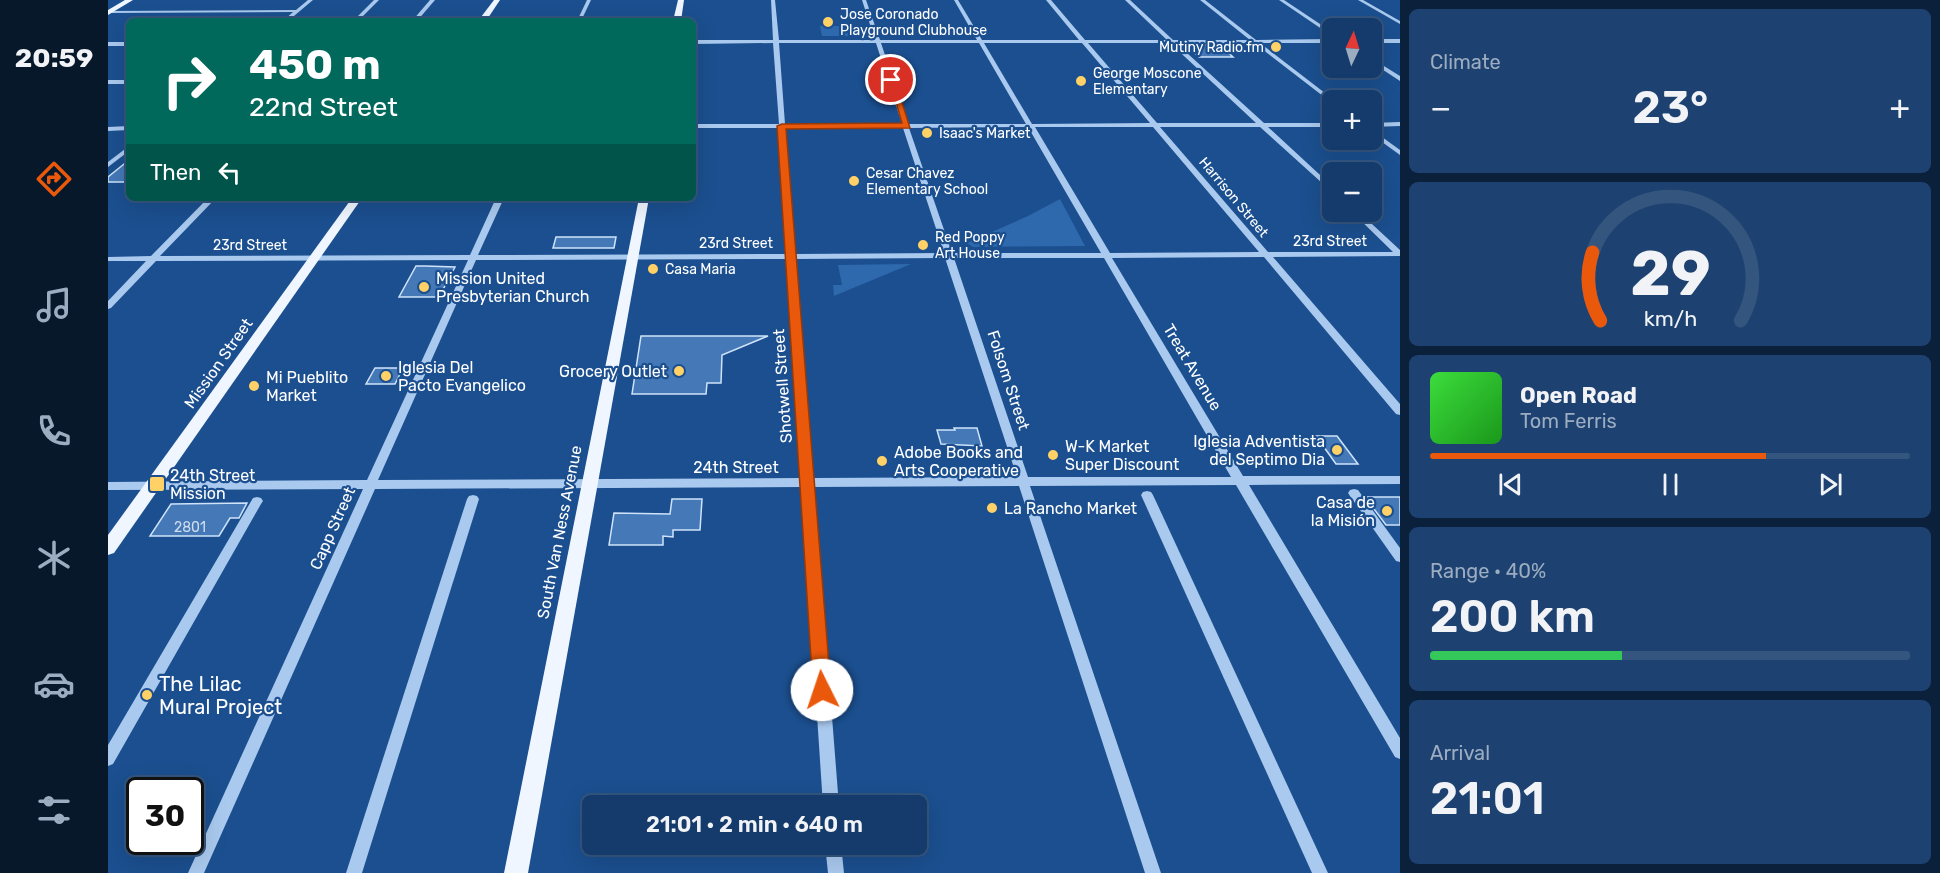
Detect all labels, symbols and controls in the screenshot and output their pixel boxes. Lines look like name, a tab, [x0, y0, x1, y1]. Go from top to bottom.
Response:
place label: Jose Coronado Playground Clubhouse	[840, 6, 987, 39]
marker: Jose Coronado Playground Clubhouse	[821, 15, 835, 29]
north arrow	[1322, 18, 1382, 78]
map controls	[1322, 18, 1382, 222]
place label: Mutiny Radio.fm	[1159, 39, 1264, 56]
text: 450 m	[249, 40, 381, 90]
marker: Mutiny Radio.fm	[1269, 40, 1283, 54]
text: 20:59	[15, 42, 93, 74]
icon: right	[150, 42, 228, 120]
text: Climate	[1430, 50, 1501, 74]
pin	[865, 54, 916, 105]
icon: arrive	[874, 63, 907, 96]
place label: George Moscone Elementary	[1093, 65, 1202, 98]
marker: George Moscone Elementary	[1074, 74, 1088, 88]
text: 23°	[1633, 81, 1708, 134]
text: −	[1430, 88, 1451, 127]
text: +	[1889, 88, 1910, 127]
button: +	[1322, 90, 1382, 150]
text: 22nd Street	[249, 91, 398, 123]
place label: Isaac's Market	[939, 125, 1031, 142]
marker: Isaac's Market	[920, 126, 934, 140]
street label: Harrison Street	[1195, 154, 1272, 241]
icon: left	[213, 156, 246, 189]
icon: directions	[33, 158, 75, 200]
text: Then	[150, 159, 201, 186]
button: −	[1322, 162, 1382, 222]
place label: Cesar Chavez Elementary School	[866, 165, 988, 198]
marker: Cesar Chavez Elementary School	[847, 174, 861, 188]
place label: Red Poppy Art House	[935, 229, 1005, 262]
street label: 23rd Street	[1293, 233, 1368, 250]
street label: 23rd Street	[699, 235, 774, 252]
street label: 23rd Street	[213, 237, 288, 254]
text: 29	[1630, 237, 1710, 311]
marker: Red Poppy Art House	[916, 238, 930, 252]
place label: Casa Maria	[665, 261, 736, 278]
marker: Casa Maria	[646, 262, 660, 276]
place label: Mission United Presbyterian Church	[436, 269, 590, 306]
marker: Mission United Presbyterian Church	[417, 280, 431, 294]
icon: music	[33, 284, 75, 326]
text: km/h	[1643, 306, 1697, 331]
street label: Mission Street	[180, 314, 257, 412]
street label: Treat Avenue	[1159, 321, 1226, 414]
street label: Shotwell Street	[769, 328, 796, 444]
street label: Folsom Street	[983, 328, 1034, 433]
place label: Iglesia Del Pacto Evangelico	[398, 358, 526, 395]
place label: Grocery Outlet	[559, 362, 667, 381]
marker: Grocery Outlet	[672, 364, 686, 378]
place label: Mi Pueblito Market	[266, 368, 348, 405]
marker: Iglesia Del Pacto Evangelico	[379, 369, 393, 383]
marker: Mi Pueblito Market	[247, 379, 261, 393]
text: Open Road	[1520, 382, 1637, 409]
text: Tom Ferris	[1520, 409, 1617, 433]
icon: phone	[33, 410, 75, 452]
place label: Iglesia Adventista del Septimo Dia	[1193, 432, 1325, 469]
place label: W-K Market Super Discount	[1065, 437, 1179, 474]
place label: Adobe Books and Arts Cooperative	[894, 443, 1023, 480]
marker: Iglesia Adventista del Septimo Dia	[1330, 443, 1344, 457]
street label: South Van Ness Avenue	[533, 444, 586, 620]
marker: W-K Market Super Discount	[1046, 448, 1060, 462]
marker: Adobe Books and Arts Cooperative	[875, 454, 889, 468]
street label: 24th Street	[693, 458, 779, 477]
place label: 24th Street Mission	[170, 466, 255, 503]
icon: previous	[1494, 468, 1527, 501]
icon: pause	[1654, 468, 1687, 501]
icon: next	[1814, 468, 1847, 501]
marker: 24th Street Mission	[148, 475, 166, 493]
street label: Capp Street	[306, 484, 359, 573]
place label: Casa de la Misión	[1311, 493, 1375, 530]
place label: La Rancho Market	[1004, 499, 1137, 518]
marker: La Rancho Market	[985, 501, 999, 515]
marker: Casa de la Misión	[1380, 504, 1394, 518]
house number: 2801	[174, 519, 206, 536]
icon: climate	[33, 537, 75, 579]
text: Range · 40%	[1430, 559, 1546, 583]
text: 200 km	[1430, 590, 1595, 643]
position arrow	[790, 658, 854, 722]
icon: car	[33, 663, 75, 705]
place label: The Lilac Mural Project	[159, 672, 282, 719]
marker: The Lilac Mural Project	[140, 688, 154, 702]
text: Arrival	[1430, 741, 1490, 765]
text: 21:01	[1430, 772, 1544, 825]
speed limit sign: 30	[126, 777, 204, 855]
icon: filters	[33, 789, 75, 831]
text: 21:01 · 2 min · 640 m	[646, 811, 863, 838]

